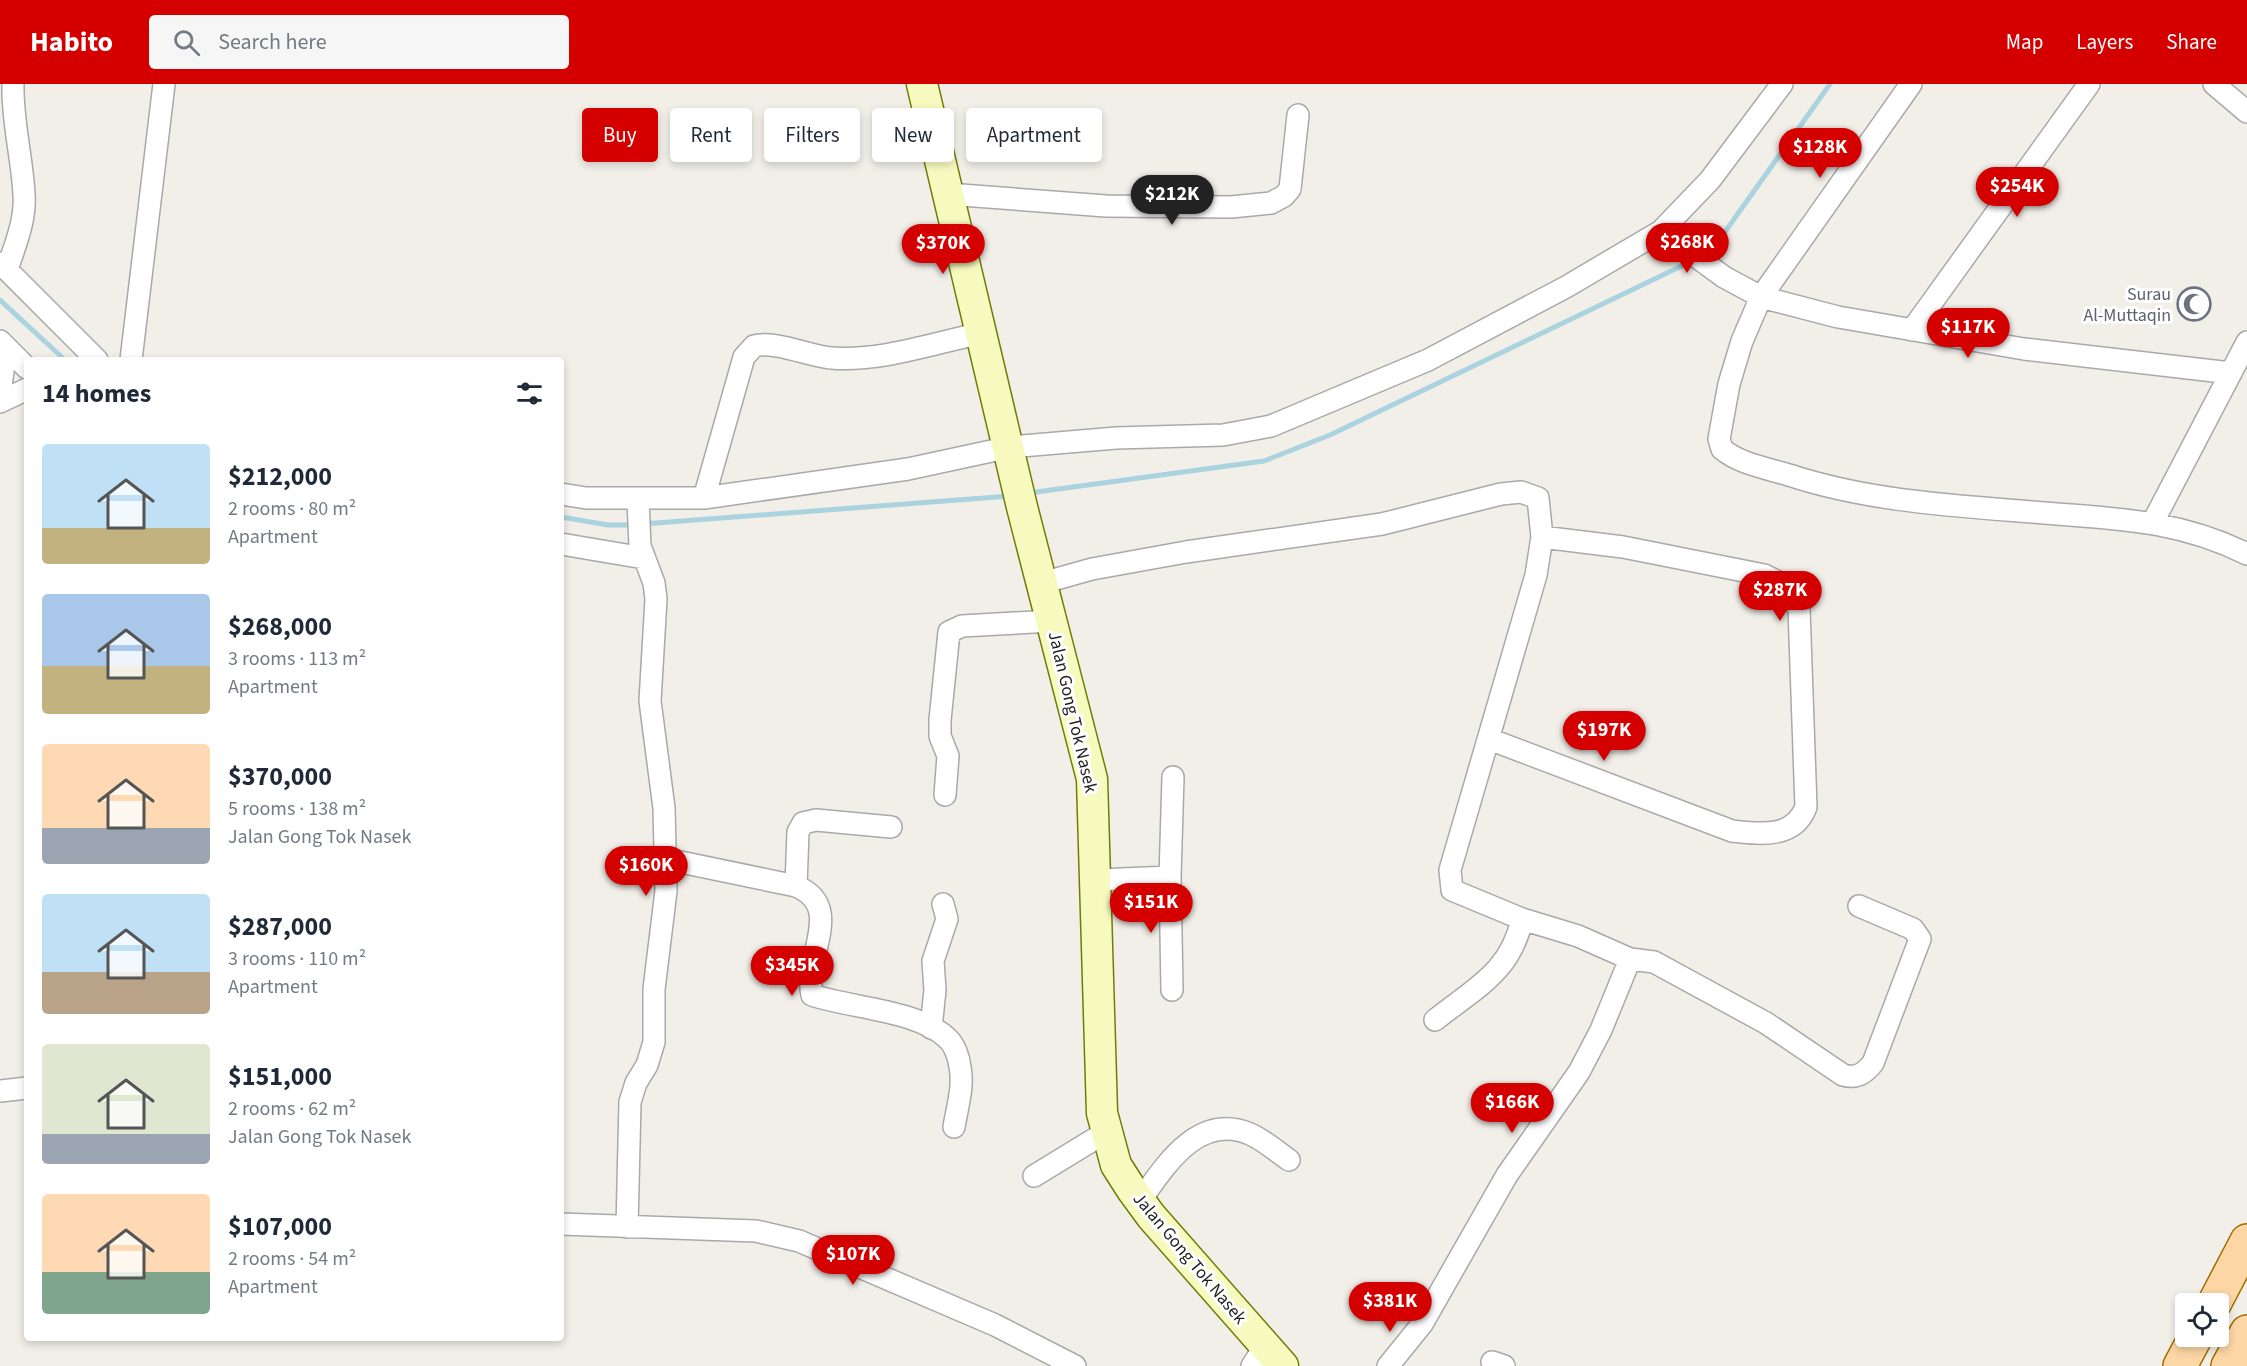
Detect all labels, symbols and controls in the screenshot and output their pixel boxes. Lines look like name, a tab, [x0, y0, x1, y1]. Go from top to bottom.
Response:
search box	[149, 15, 569, 69]
text: Habito	[30, 22, 113, 62]
icon: search	[170, 26, 203, 59]
text: Search here	[218, 26, 327, 58]
text: Map	[2006, 27, 2043, 57]
text: Layers	[2076, 27, 2133, 57]
text: Share	[2166, 27, 2217, 57]
chip: Buy	[582, 108, 658, 162]
chip: Rent	[670, 108, 752, 162]
chip: Filters	[764, 108, 860, 162]
chip: New	[872, 108, 954, 162]
chip: Apartment	[966, 108, 1102, 162]
pin: $128K	[1778, 128, 1862, 179]
text: $128K	[1793, 133, 1847, 161]
pin: $254K	[1975, 167, 2059, 218]
text: $254K	[1990, 172, 2044, 200]
pin: $212K	[1130, 175, 1214, 226]
text: $212K	[1145, 180, 1199, 208]
pin: $268K	[1645, 223, 1729, 274]
pin: $370K	[901, 224, 985, 275]
text: $268K	[1660, 228, 1714, 256]
text: $370K	[916, 229, 970, 257]
place label: Surau Al-Muttaqin	[2083, 282, 2171, 328]
mosque icon: Surau Al-Muttaqin	[2176, 286, 2212, 322]
pin: $117K	[1926, 308, 2010, 359]
text: $117K	[1941, 313, 1995, 341]
text: 14 homes	[42, 375, 151, 412]
icon: filters	[513, 377, 546, 410]
text: $212,000	[228, 458, 332, 495]
icon: home	[90, 468, 162, 540]
text: 2 rooms · 80 m²	[228, 495, 356, 523]
text: Apartment	[228, 523, 318, 551]
pin: $287K	[1738, 571, 1822, 622]
text: $287K	[1753, 576, 1807, 604]
text: $268,000	[228, 608, 332, 645]
icon: home	[90, 618, 162, 690]
street label: Jalan Gong Tok Nasek	[1042, 629, 1103, 795]
text: 3 rooms · 113 m²	[228, 645, 366, 673]
text: Apartment	[228, 673, 318, 701]
pin: $197K	[1562, 711, 1646, 762]
text: $197K	[1577, 716, 1631, 744]
text: $370,000	[228, 758, 332, 795]
icon: home	[90, 768, 162, 840]
text: 5 rooms · 138 m²	[228, 795, 366, 823]
text: Jalan Gong Tok Nasek	[228, 823, 411, 851]
pin: $160K	[604, 846, 688, 897]
text: $160K	[619, 851, 673, 879]
pin: $151K	[1109, 883, 1193, 934]
text: $151K	[1124, 888, 1178, 916]
text: $287,000	[228, 908, 332, 945]
icon: home	[90, 918, 162, 990]
text: 3 rooms · 110 m²	[228, 945, 366, 973]
pin: $345K	[750, 946, 834, 997]
text: $345K	[765, 951, 819, 979]
text: Apartment	[228, 973, 318, 1001]
text: $151,000	[228, 1058, 332, 1095]
icon: home	[90, 1068, 162, 1140]
pin: $166K	[1470, 1083, 1554, 1134]
text: $166K	[1485, 1088, 1539, 1116]
text: 2 rooms · 62 m²	[228, 1095, 356, 1123]
text: Jalan Gong Tok Nasek	[228, 1123, 411, 1151]
street label: Jalan Gong Tok Nasek	[1127, 1187, 1252, 1330]
text: $107,000	[228, 1208, 332, 1245]
icon: home	[90, 1218, 162, 1290]
pin: $107K	[811, 1235, 895, 1286]
text: $107K	[826, 1240, 880, 1268]
text: 2 rooms · 54 m²	[228, 1245, 356, 1273]
text: Apartment	[228, 1273, 318, 1301]
pin: $381K	[1348, 1282, 1432, 1333]
text: $381K	[1363, 1287, 1417, 1315]
map controls	[2175, 1293, 2229, 1347]
button: locate	[2175, 1293, 2229, 1347]

